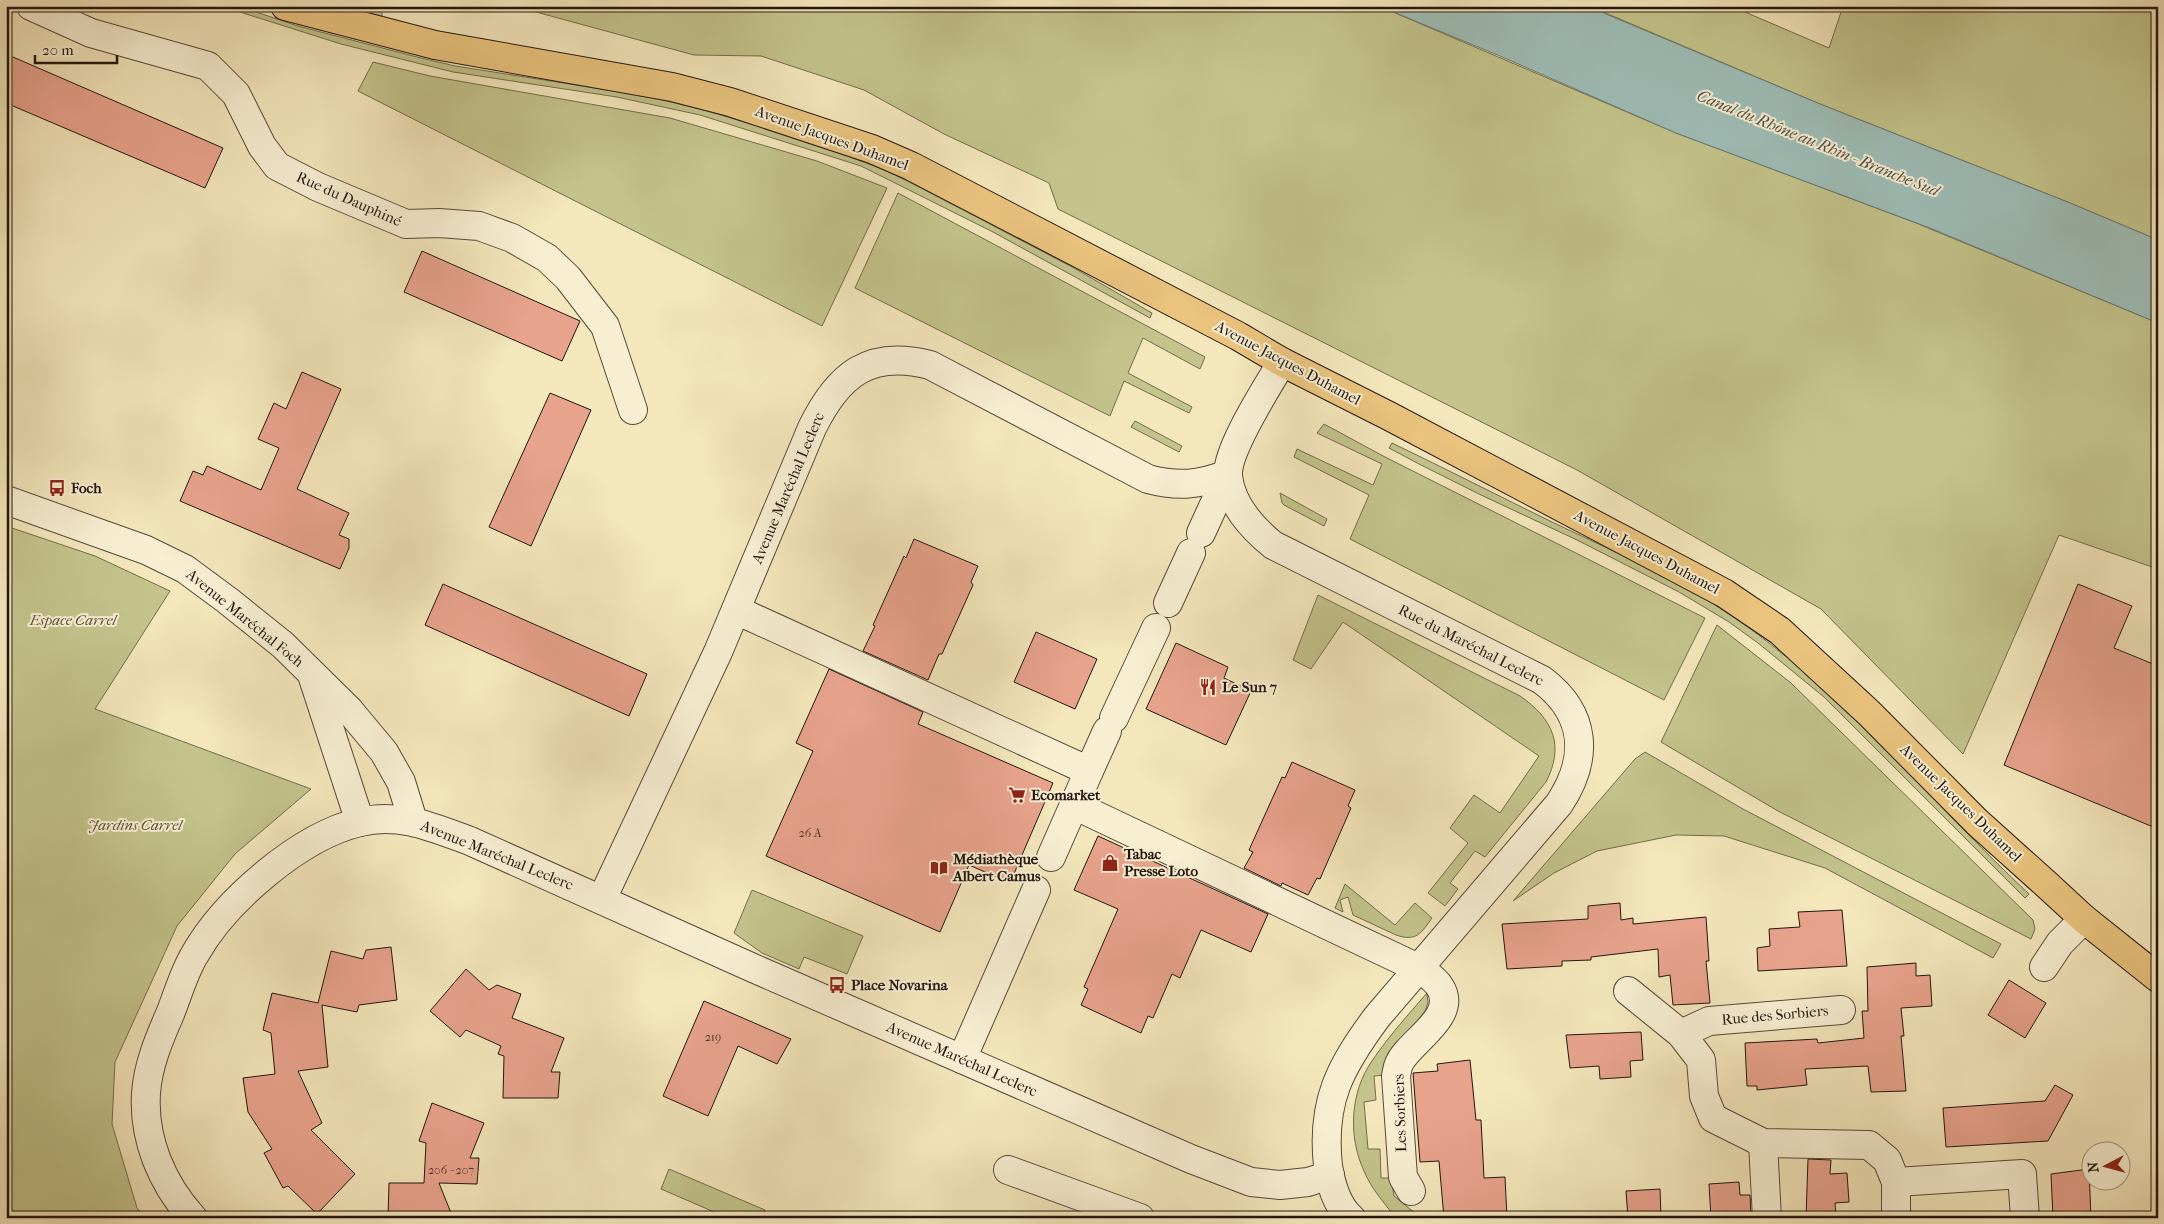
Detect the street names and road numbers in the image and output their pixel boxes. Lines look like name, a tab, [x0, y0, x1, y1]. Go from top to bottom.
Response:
street label: Avenue Jacques Duhamel	[752, 101, 911, 174]
street label: Rue du Dauphiné	[294, 168, 405, 230]
street label: Avenue Jacques Duhamel	[1211, 317, 1364, 409]
street label: Avenue Maréchal Leclerc	[748, 409, 828, 567]
street label: Avenue Jacques Duhamel	[1570, 506, 1723, 598]
street label: Avenue Maréchal Foch	[182, 564, 308, 671]
street label: Rue du Maréchal Leclerc	[1395, 601, 1547, 690]
street label: Avenue Jacques Duhamel	[1896, 740, 2026, 866]
street label: Avenue Maréchal Leclerc	[417, 816, 576, 894]
street label: Rue des Sorbiers	[1721, 1001, 1830, 1029]
street label: Avenue Maréchal Leclerc	[883, 1017, 1040, 1100]
street label: Les Sorbiers	[1390, 1073, 1410, 1152]

